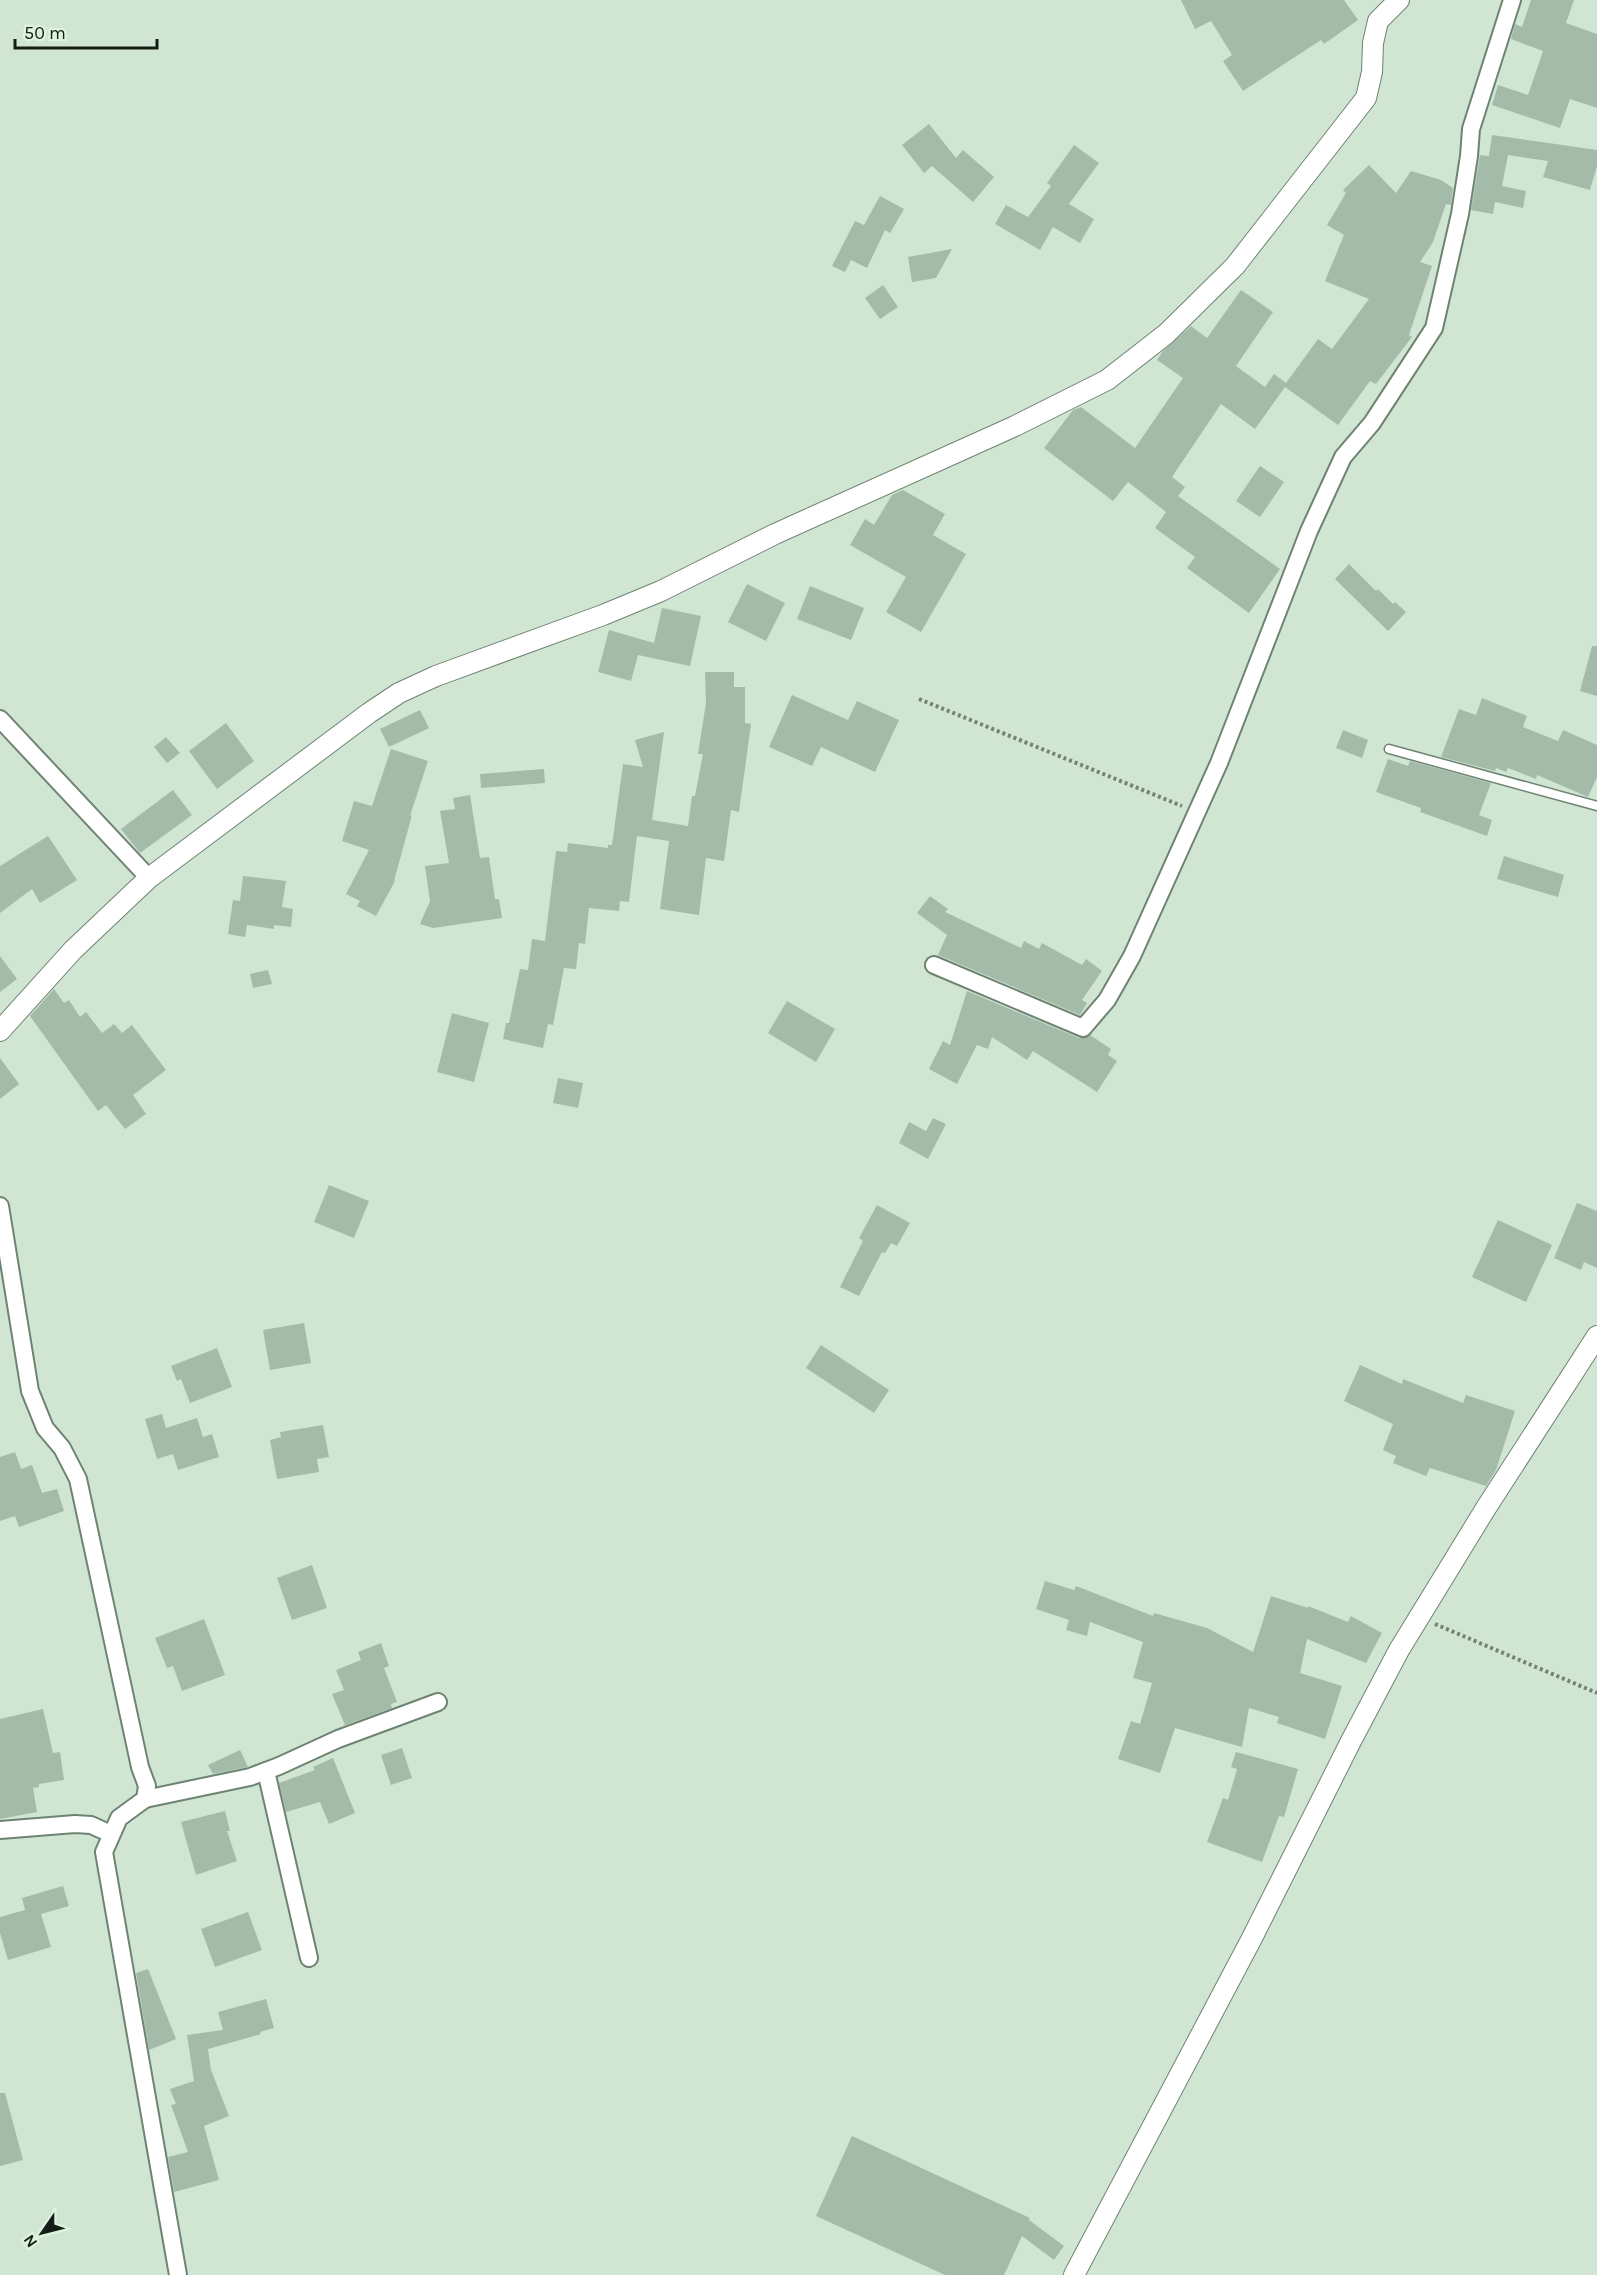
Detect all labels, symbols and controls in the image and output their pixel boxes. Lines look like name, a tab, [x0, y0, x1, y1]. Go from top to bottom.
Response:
scale bar	[15, 12, 158, 50]
text: 50 m	[24, 22, 66, 44]
north arrow	[12, 2203, 72, 2263]
text: N	[19, 2231, 41, 2251]

